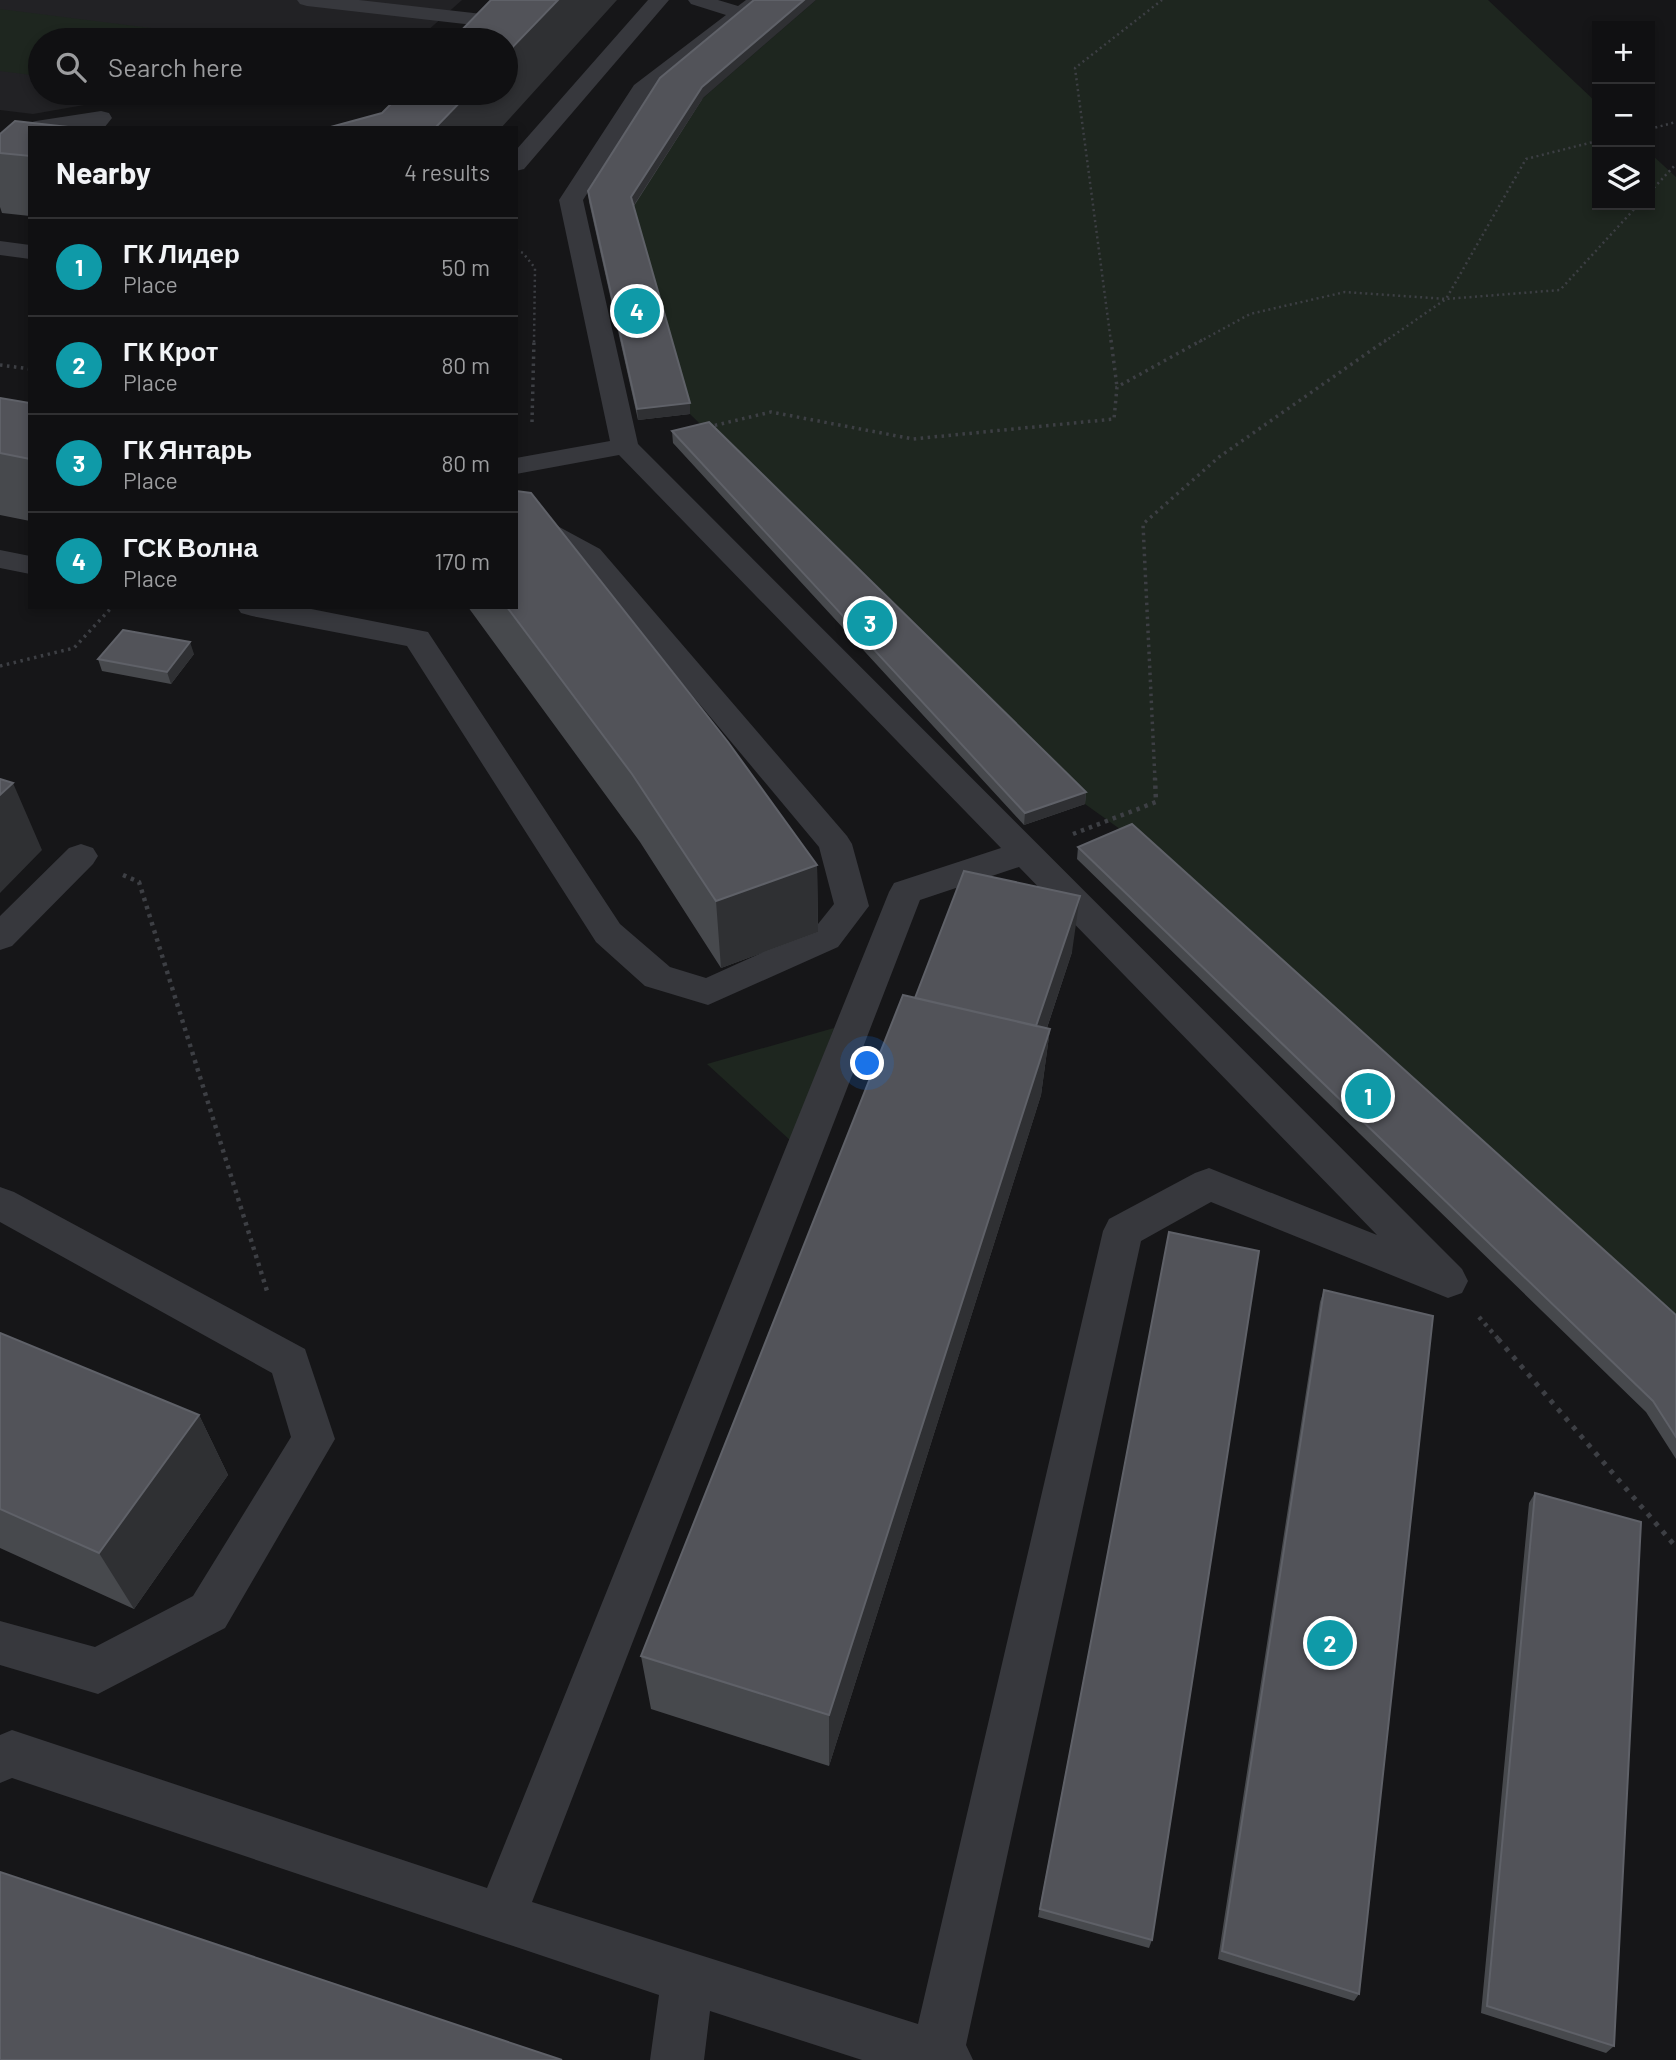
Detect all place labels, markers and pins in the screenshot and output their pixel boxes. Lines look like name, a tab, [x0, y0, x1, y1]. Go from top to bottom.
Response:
pin: 4	[614, 285, 660, 337]
pin: 3	[847, 597, 893, 649]
pin: 1	[1345, 1070, 1391, 1122]
pin: 2	[1307, 1617, 1353, 1669]

